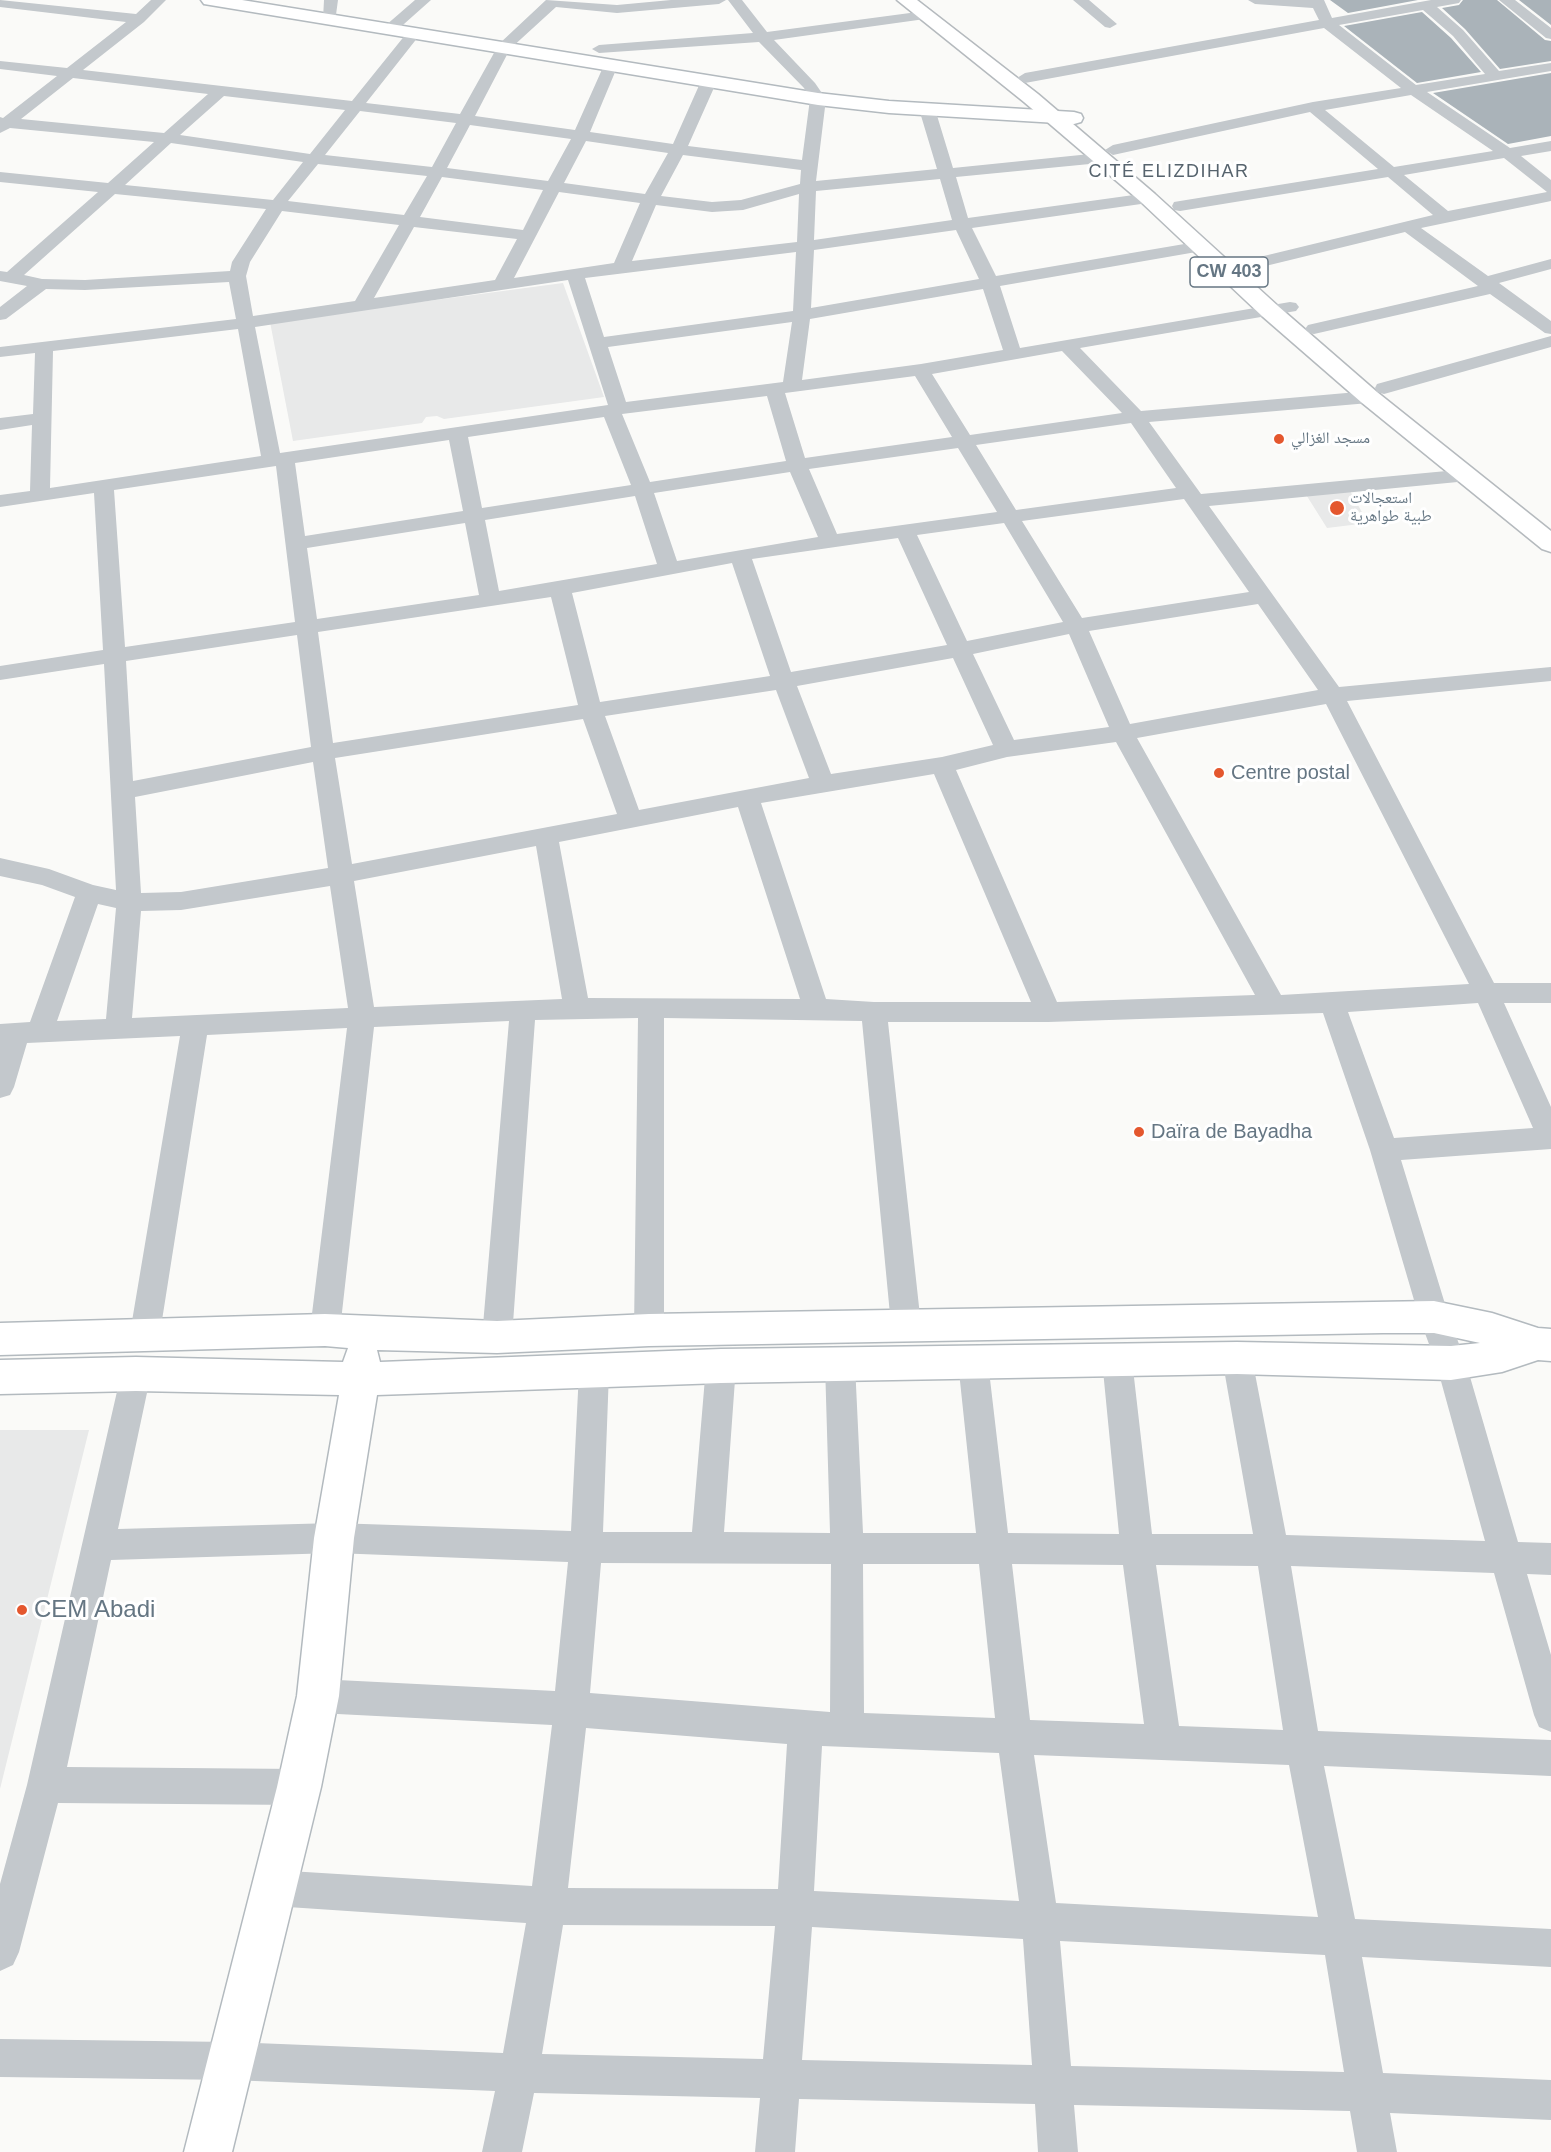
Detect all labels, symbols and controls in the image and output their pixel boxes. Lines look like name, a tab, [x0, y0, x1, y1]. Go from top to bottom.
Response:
district label: CITÉ ELIZDIHAR	[1088, 161, 1250, 183]
road number: CW 403	[1190, 257, 1268, 287]
place label: مسجد الغزالي	[1291, 429, 1370, 449]
marker: مسجد الغزالي	[1272, 432, 1286, 446]
place label: استعجالات طبية طواهرية	[1350, 489, 1432, 527]
marker: استعجالات طبية طواهرية	[1328, 499, 1346, 517]
place label: Centre postal	[1231, 761, 1350, 785]
marker: Centre postal	[1212, 766, 1226, 780]
place label: Daïra de Bayadha	[1151, 1120, 1312, 1144]
marker: Daïra de Bayadha	[1132, 1125, 1146, 1139]
place label: CEM Abadi	[34, 1596, 155, 1624]
marker: CEM Abadi	[15, 1603, 29, 1617]

